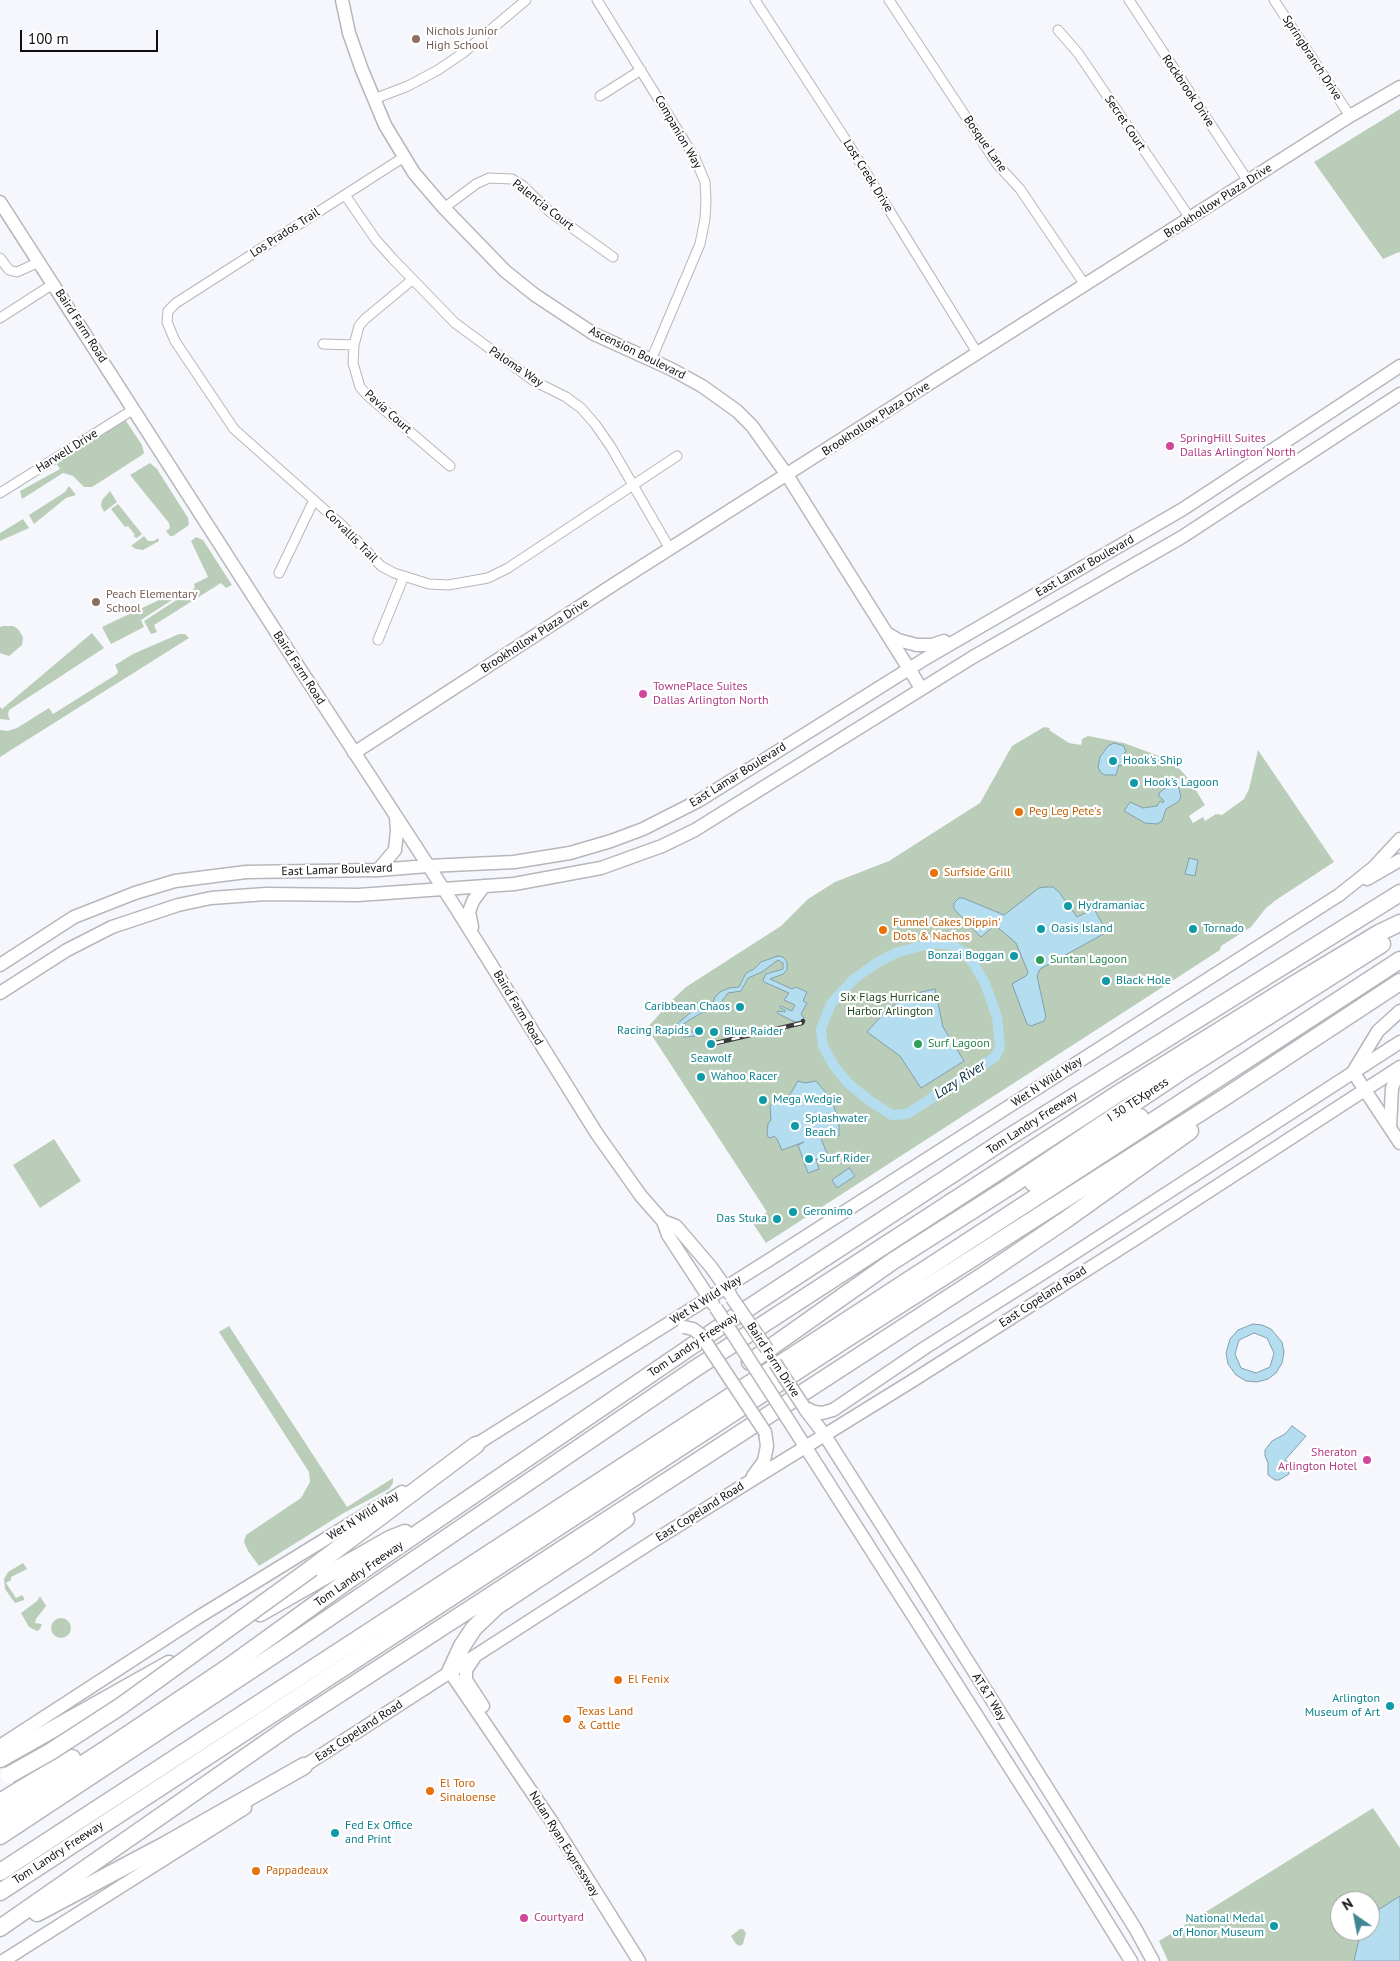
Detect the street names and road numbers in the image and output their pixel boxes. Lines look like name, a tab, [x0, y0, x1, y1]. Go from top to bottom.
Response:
street label: Springbranch Drive	[1279, 13, 1345, 103]
street label: Rockbrook Drive	[1159, 52, 1217, 130]
street label: Companion Way	[651, 93, 705, 171]
street label: Secret Court	[1101, 93, 1149, 153]
street label: Bosque Lane	[960, 113, 1010, 175]
street label: Lost Creek Drive	[840, 137, 896, 215]
street label: Brookhollow Plaza Drive	[1161, 161, 1275, 241]
street label: Palencia Court	[509, 177, 577, 233]
street label: Los Prados Trail	[248, 205, 322, 261]
street label: Baird Farm Road	[52, 287, 110, 365]
street label: Ascension Boulevard	[586, 323, 688, 383]
street label: Paloma Way	[486, 344, 546, 390]
street label: Brookhollow Plaza Drive	[819, 379, 933, 459]
street label: Pavia Court	[362, 387, 414, 437]
street label: Harwell Drive	[34, 426, 100, 476]
street label: Corvallis Trail	[321, 506, 381, 566]
street label: East Lamar Boulevard	[1033, 532, 1137, 600]
street label: Brookhollow Plaza Drive	[478, 596, 592, 676]
street label: Baird Farm Road	[270, 629, 328, 707]
street label: East Lamar Boulevard	[687, 739, 789, 811]
street label: East Lamar Boulevard	[281, 861, 393, 879]
street label: Baird Farm Road	[490, 968, 546, 1048]
street label: Wet N Wild Way	[1009, 1054, 1085, 1110]
street label: I 30 TEXpress	[1105, 1075, 1171, 1125]
street label: Tom Landry Freeway	[984, 1088, 1080, 1158]
street label: East Copeland Road	[997, 1263, 1089, 1331]
street label: Wet N Wild Way	[668, 1272, 744, 1328]
street label: Tom Landry Freeway	[645, 1310, 741, 1380]
street label: Baird Farm Drive	[744, 1320, 802, 1400]
street label: East Copeland Road	[653, 1479, 747, 1545]
street label: Wet N Wild Way	[325, 1488, 401, 1544]
street label: Tom Landry Freeway	[312, 1538, 406, 1610]
street label: AT&T Way	[969, 1671, 1009, 1723]
street label: East Copeland Road	[313, 1697, 405, 1765]
street label: Nolan Ryan Expressway	[526, 1789, 602, 1899]
street label: Tom Landry Freeway	[10, 1818, 106, 1888]

